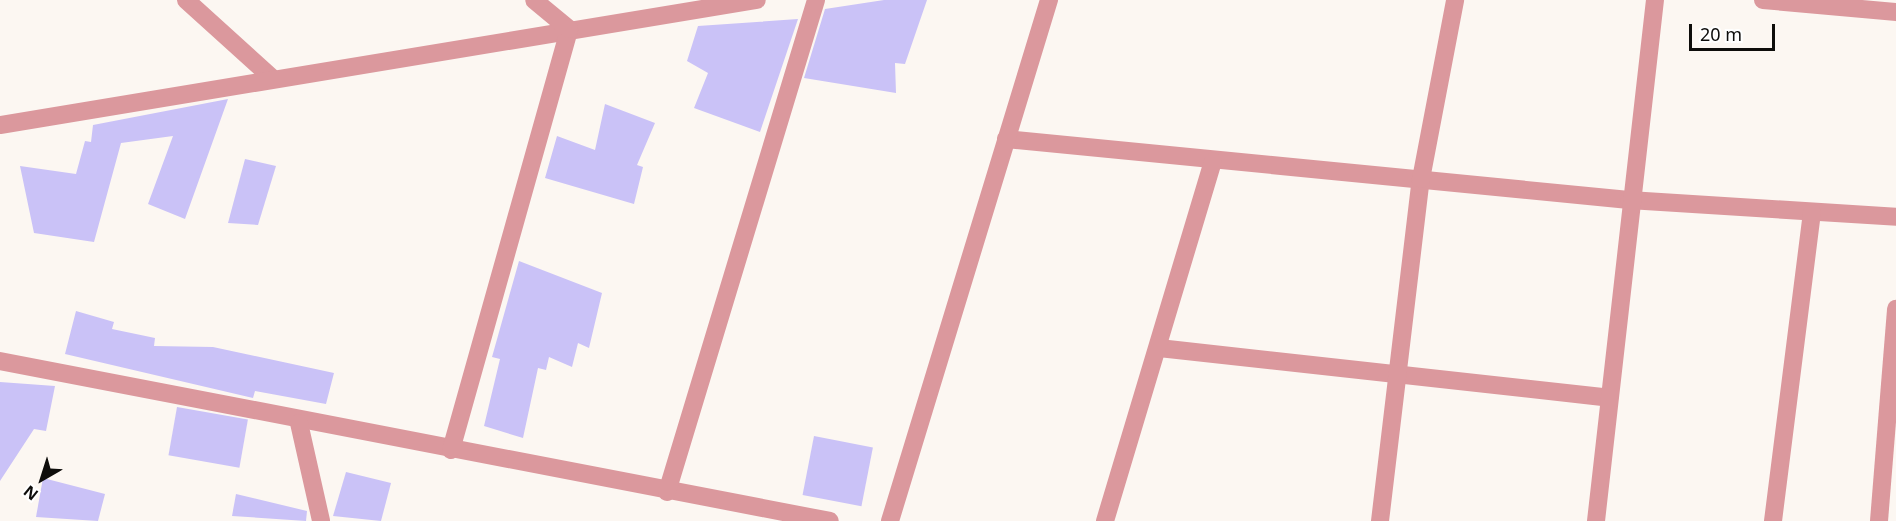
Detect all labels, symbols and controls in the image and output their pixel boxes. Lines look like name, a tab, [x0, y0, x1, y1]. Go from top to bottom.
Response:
scale bar	[1692, 12, 1778, 50]
text: 20 m	[1700, 22, 1742, 46]
north arrow	[12, 449, 72, 509]
text: N	[19, 480, 43, 506]

